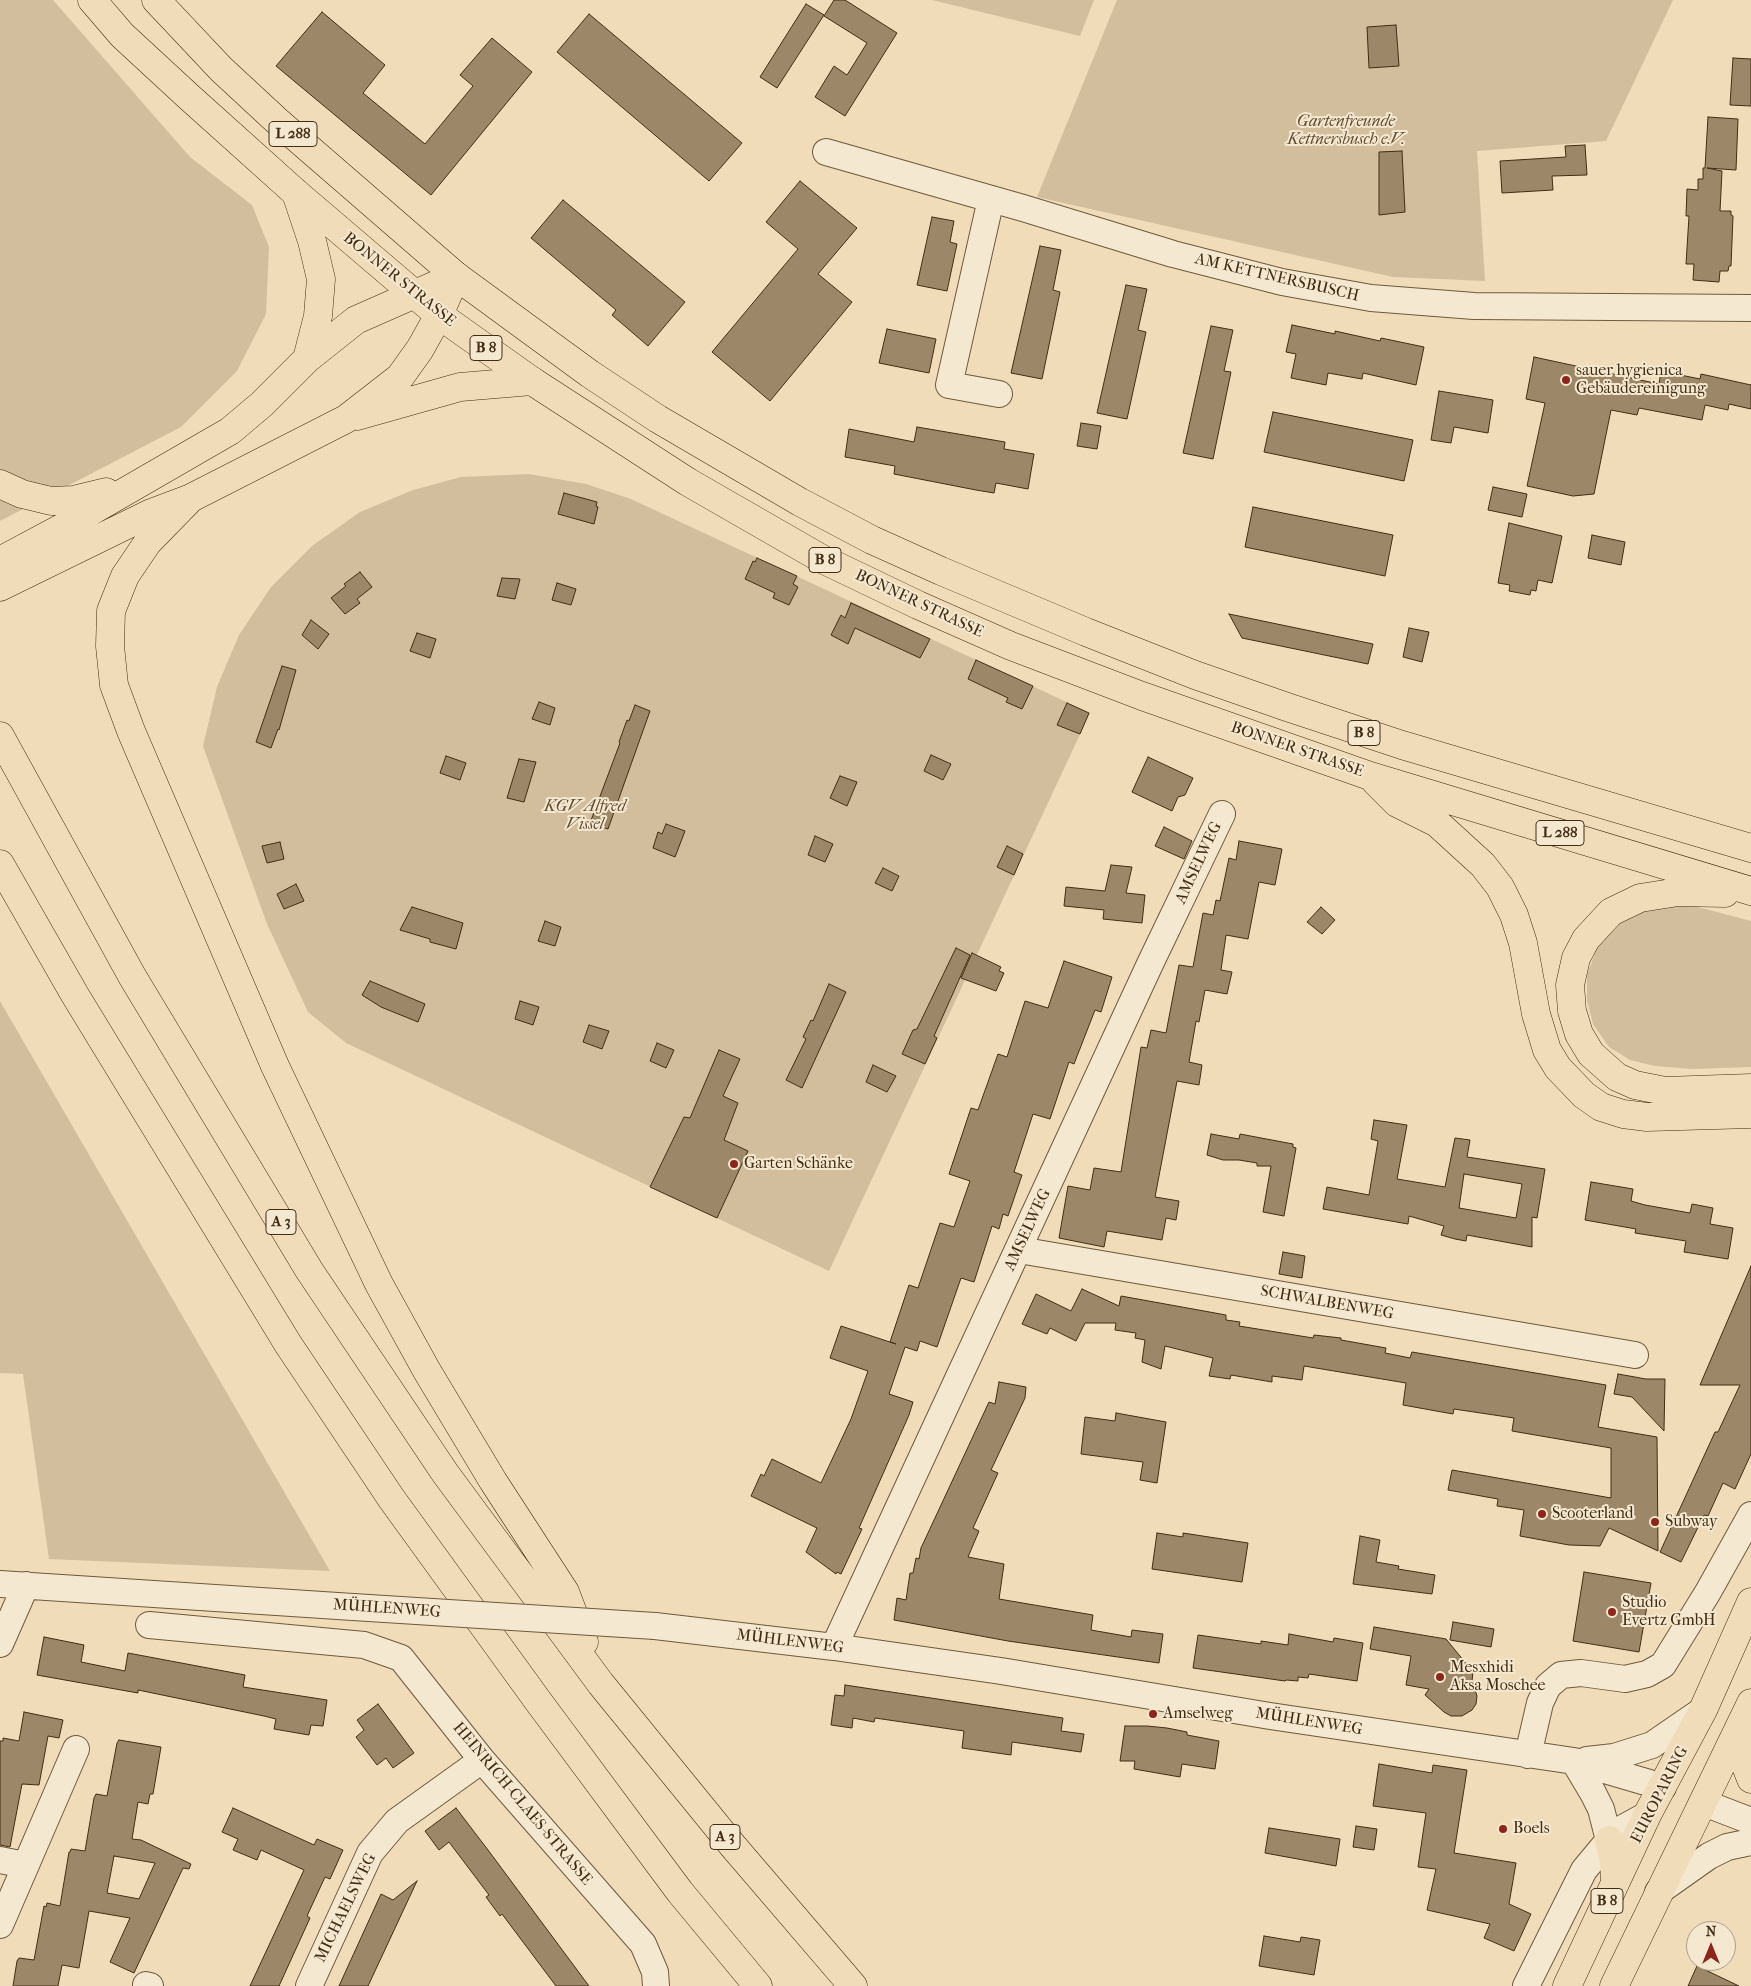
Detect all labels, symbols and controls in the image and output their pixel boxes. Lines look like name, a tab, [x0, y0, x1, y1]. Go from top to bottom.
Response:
park label: Gartenfreunde Kettnersbusch e.V.	[1288, 112, 1404, 150]
road number: L 288	[269, 122, 317, 146]
street label: BONNER STRASSE	[339, 229, 459, 331]
street label: AM KETTNERSBUSCH	[1193, 250, 1361, 306]
road number: B 8	[470, 336, 502, 360]
place label: sauer hygienica Gebäudereinigung	[1576, 361, 1706, 399]
marker: sauer hygienica Gebäudereinigung	[1560, 374, 1572, 386]
road number: B 8	[809, 548, 841, 572]
street label: BONNER STRASSE	[852, 566, 986, 642]
street label: BONNER STRASSE	[1228, 718, 1366, 782]
road number: B 8	[1348, 720, 1380, 746]
park label: KGV Alfred Vissel	[544, 797, 626, 835]
street label: AMSELWEG	[1172, 819, 1226, 907]
road number: L 288	[1536, 820, 1584, 846]
place label: Garten Schänke	[744, 1154, 853, 1174]
marker: Garten Schänke	[728, 1158, 740, 1170]
street label: AMSELWEG	[1001, 1186, 1055, 1274]
road number: A 3	[266, 1210, 296, 1234]
street label: SCHWALBENWEG	[1259, 1282, 1395, 1324]
place label: Scooterland	[1552, 1504, 1634, 1524]
marker: Scooterland	[1536, 1508, 1548, 1520]
place label: Subway	[1665, 1512, 1718, 1532]
marker: Subway	[1649, 1516, 1661, 1528]
place label: Studio Evertz GmbH	[1622, 1593, 1716, 1631]
street label: MÜHLENWEG	[332, 1596, 442, 1622]
marker: Studio Evertz GmbH	[1606, 1606, 1618, 1618]
street label: MÜHLENWEG	[735, 1626, 845, 1658]
place label: Mesxhidi Aksa Moschee	[1450, 1658, 1545, 1696]
marker: Mesxhidi Aksa Moschee	[1434, 1671, 1446, 1683]
place label: Amselweg	[1163, 1704, 1233, 1724]
street label: MÜHLENWEG	[1254, 1704, 1364, 1740]
marker: Amselweg	[1147, 1708, 1159, 1720]
street label: HEINRICH-CLAES-STRASSE	[448, 1719, 596, 1889]
street label: EUROPARING	[1627, 1743, 1693, 1847]
place label: Boels	[1513, 1819, 1550, 1839]
marker: Boels	[1497, 1823, 1509, 1835]
road number: A 3	[710, 1824, 740, 1850]
street label: MICHAELSWEG	[311, 1850, 381, 1966]
road number: B 8	[1591, 1888, 1623, 1914]
north arrow	[1686, 1921, 1736, 1971]
text: N	[1706, 1923, 1716, 1940]

